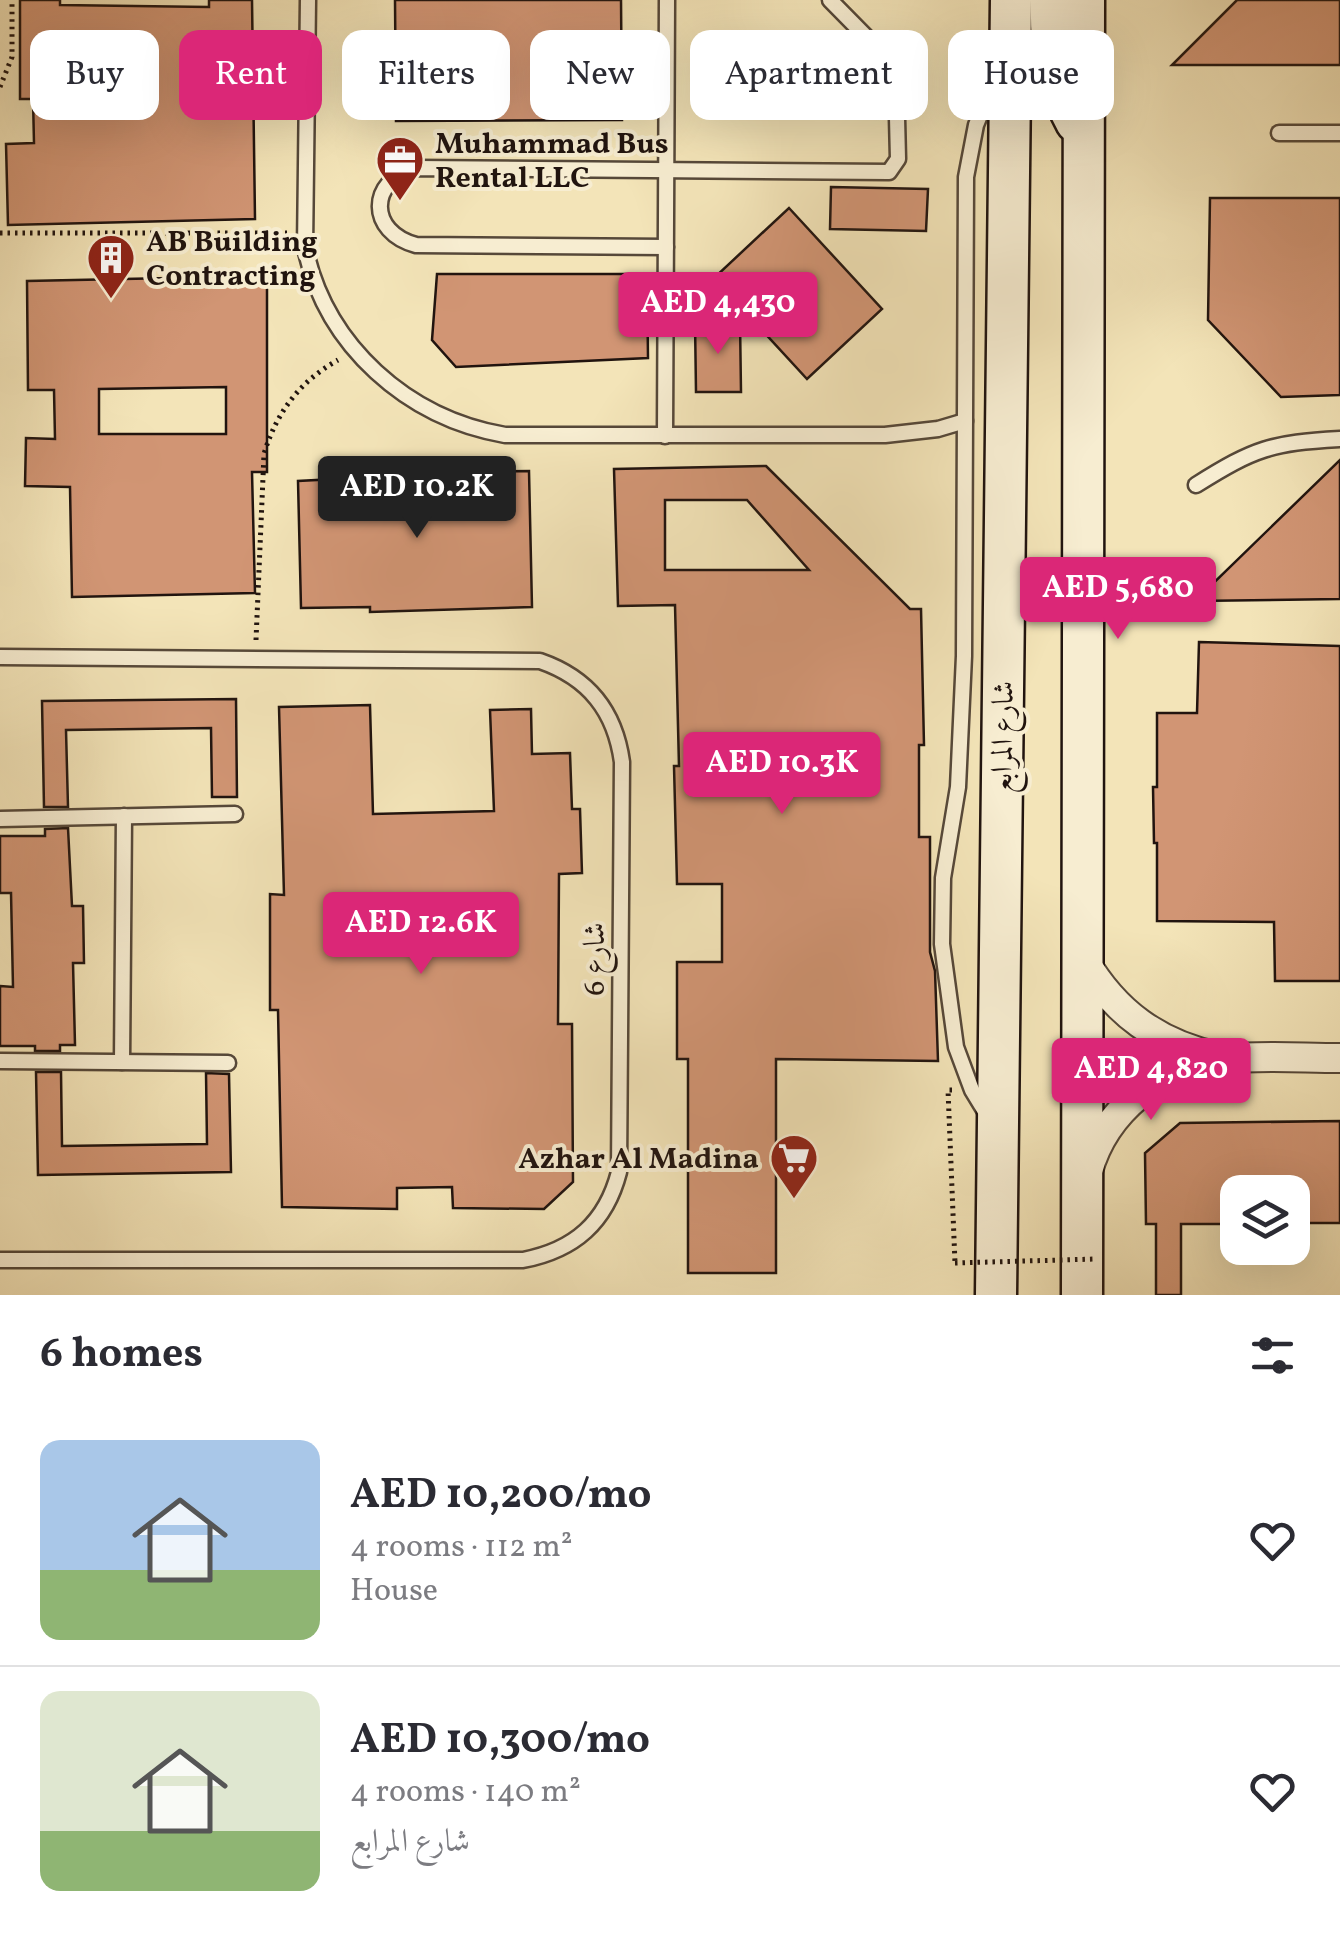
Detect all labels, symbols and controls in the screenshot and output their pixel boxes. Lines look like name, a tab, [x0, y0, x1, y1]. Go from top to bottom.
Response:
chip: Buy	[30, 30, 159, 120]
chip: Rent	[179, 30, 322, 120]
chip: Filters	[342, 30, 510, 120]
chip: New	[530, 30, 670, 120]
chip: Apartment	[690, 30, 928, 120]
chip: House	[948, 30, 1114, 120]
place label: Muhammad Bus Rental LLC	[435, 124, 669, 200]
office icon: Muhammad Bus Rental LLC	[374, 134, 426, 202]
place label: AB Building Contracting	[146, 222, 318, 298]
building icon: AB Building Contracting	[85, 232, 137, 300]
pin: AED 4,430	[604, 272, 832, 357]
text: AED 4,430	[640, 282, 796, 326]
pin: AED 10.2K	[303, 456, 531, 541]
text: AED 10.2K	[340, 466, 494, 510]
pin: AED 5,680	[1004, 557, 1232, 642]
text: AED 5,680	[1042, 567, 1194, 611]
street label: شارع المرابع	[982, 680, 1030, 794]
pin: AED 10.3K	[668, 732, 896, 817]
text: AED 10.3K	[705, 742, 859, 786]
pin: AED 12.6K	[307, 892, 535, 977]
text: AED 12.6K	[345, 902, 497, 946]
street label: شارع 6	[575, 922, 619, 996]
pin: AED 4,820	[1037, 1038, 1265, 1123]
text: AED 4,820	[1074, 1048, 1228, 1092]
supermarket icon: Azhar Al Madina	[768, 1132, 820, 1200]
place label: Azhar Al Madina	[518, 1139, 759, 1181]
map controls	[1220, 1175, 1310, 1265]
button: layers	[1220, 1175, 1310, 1265]
text: 6 homes	[40, 1326, 203, 1385]
icon: filters	[1245, 1328, 1300, 1383]
text: AED 10,200/mo	[350, 1467, 652, 1526]
icon: home	[120, 1480, 240, 1600]
icon: heart	[1245, 1513, 1300, 1568]
text: 4 rooms · 112 m²	[350, 1526, 573, 1570]
text: House	[350, 1570, 438, 1614]
text: AED 10,300/mo	[350, 1712, 650, 1771]
icon: home	[120, 1731, 240, 1851]
icon: heart	[1245, 1764, 1300, 1819]
text: 4 rooms · 140 m²	[350, 1771, 581, 1815]
text: شارع المرابع	[350, 1821, 470, 1865]

